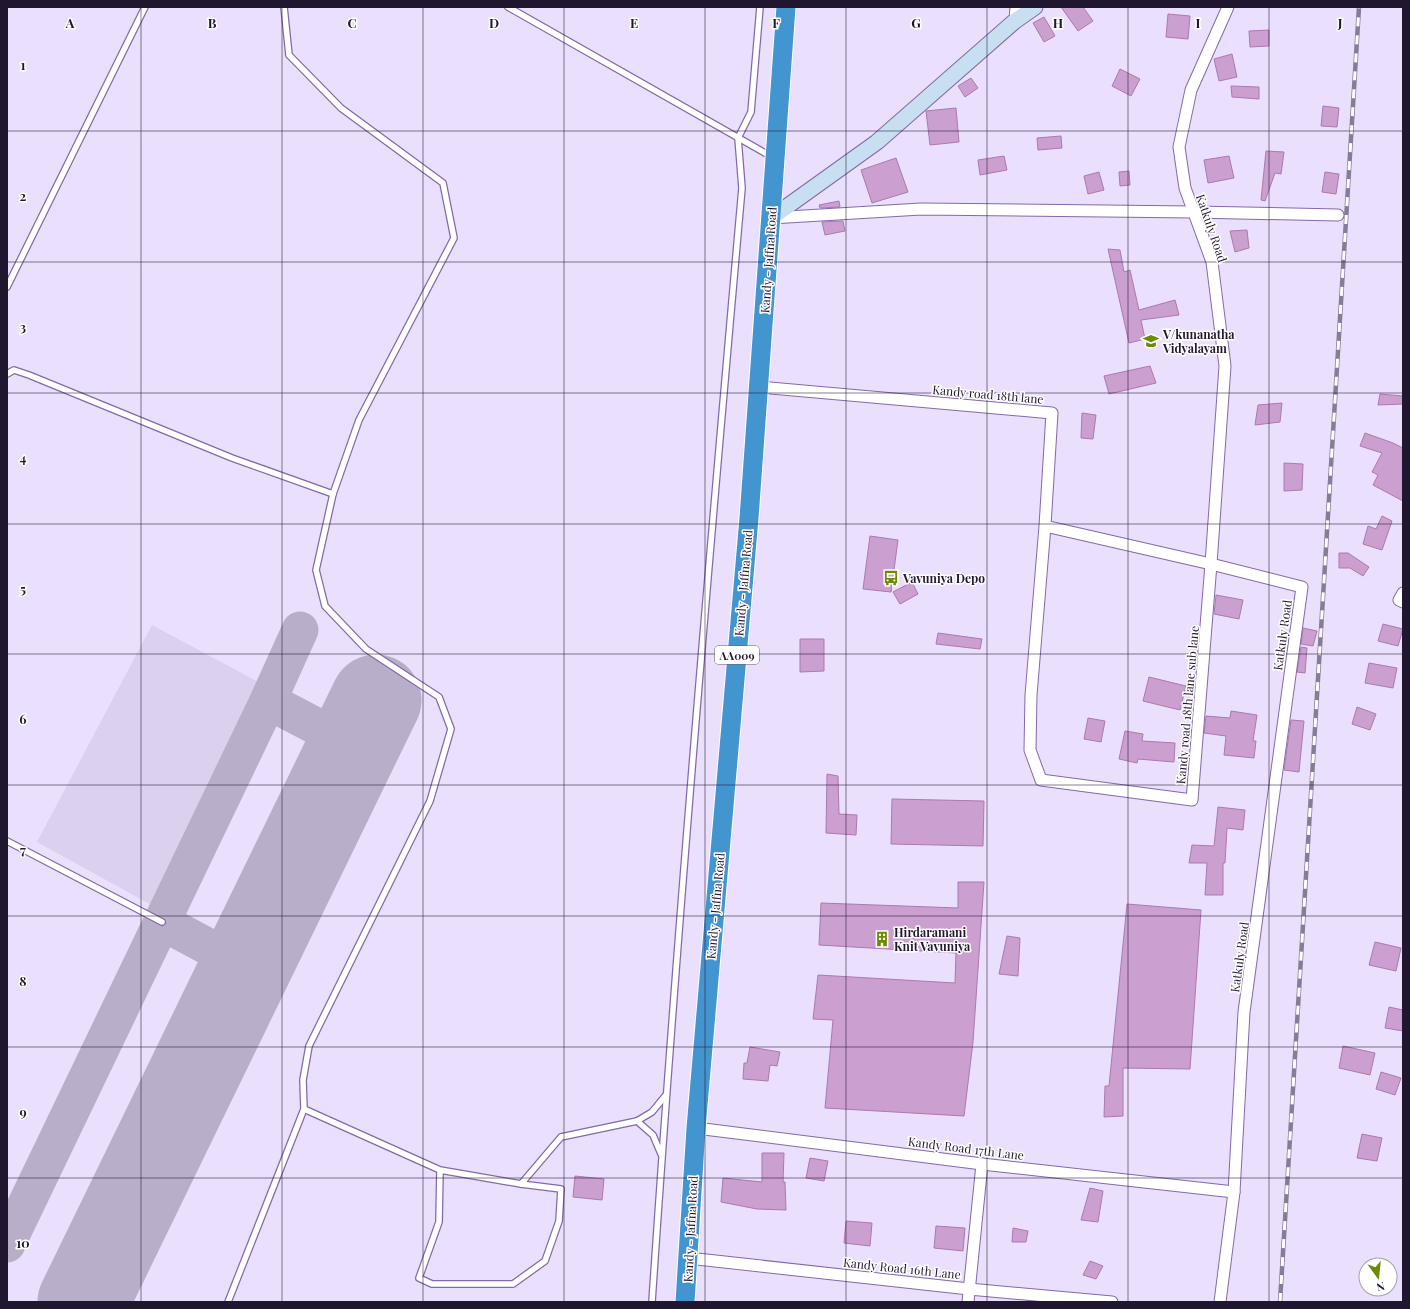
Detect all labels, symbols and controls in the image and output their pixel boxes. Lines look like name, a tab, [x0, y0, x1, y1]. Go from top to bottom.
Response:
text: A	[65, 14, 75, 31]
text: B	[208, 14, 217, 31]
text: C	[347, 14, 357, 31]
text: D	[489, 14, 499, 31]
text: E	[630, 14, 638, 31]
text: F	[772, 14, 780, 31]
text: G	[911, 14, 921, 31]
text: H	[1053, 14, 1063, 31]
text: I	[1196, 14, 1201, 31]
text: J	[1337, 14, 1343, 31]
text: 1	[21, 56, 26, 73]
text: 2	[20, 187, 27, 204]
street label: Katkuly Road	[1193, 192, 1231, 264]
street label: Kandy - Jaffna Road	[756, 206, 780, 314]
text: 3	[20, 318, 26, 335]
place label: V/kunanatha Vidyalayam	[1162, 326, 1235, 356]
school or university icon: V/kunanatha Vidyalayam	[1142, 332, 1160, 350]
street label: Kandy road 18th lane	[932, 381, 1044, 407]
text: 4	[20, 449, 27, 466]
street label: Kandy - Jaffna Road	[730, 529, 756, 637]
bus stop icon: Vavuniya Depo	[882, 569, 900, 587]
place label: Vavuniya Depo	[902, 570, 985, 586]
text: 5	[20, 580, 26, 597]
street label: Katkuly Road	[1269, 599, 1295, 671]
street label: Kandy road 18th lane sub lane	[1172, 625, 1202, 785]
road number: AA009	[715, 646, 759, 664]
text: 6	[19, 710, 27, 727]
text: 7	[20, 841, 26, 858]
street label: Kandy - Jaffna Road	[702, 852, 728, 960]
street label: Katkuly Road	[1226, 921, 1252, 993]
place label: Hirdaramani Knit Vavuniya	[894, 924, 971, 954]
building icon: Hirdaramani Knit Vavuniya	[873, 930, 891, 948]
text: 8	[19, 972, 27, 989]
text: 9	[19, 1103, 27, 1120]
street label: Kandy Road 17th Lane	[907, 1133, 1025, 1163]
street label: Kandy - Jaffna Road	[679, 1175, 701, 1283]
text: 10	[16, 1234, 30, 1251]
street label: Kandy Road 16th Lane	[842, 1254, 962, 1282]
north arrow	[1358, 1257, 1398, 1297]
text: N	[1375, 1279, 1386, 1295]

